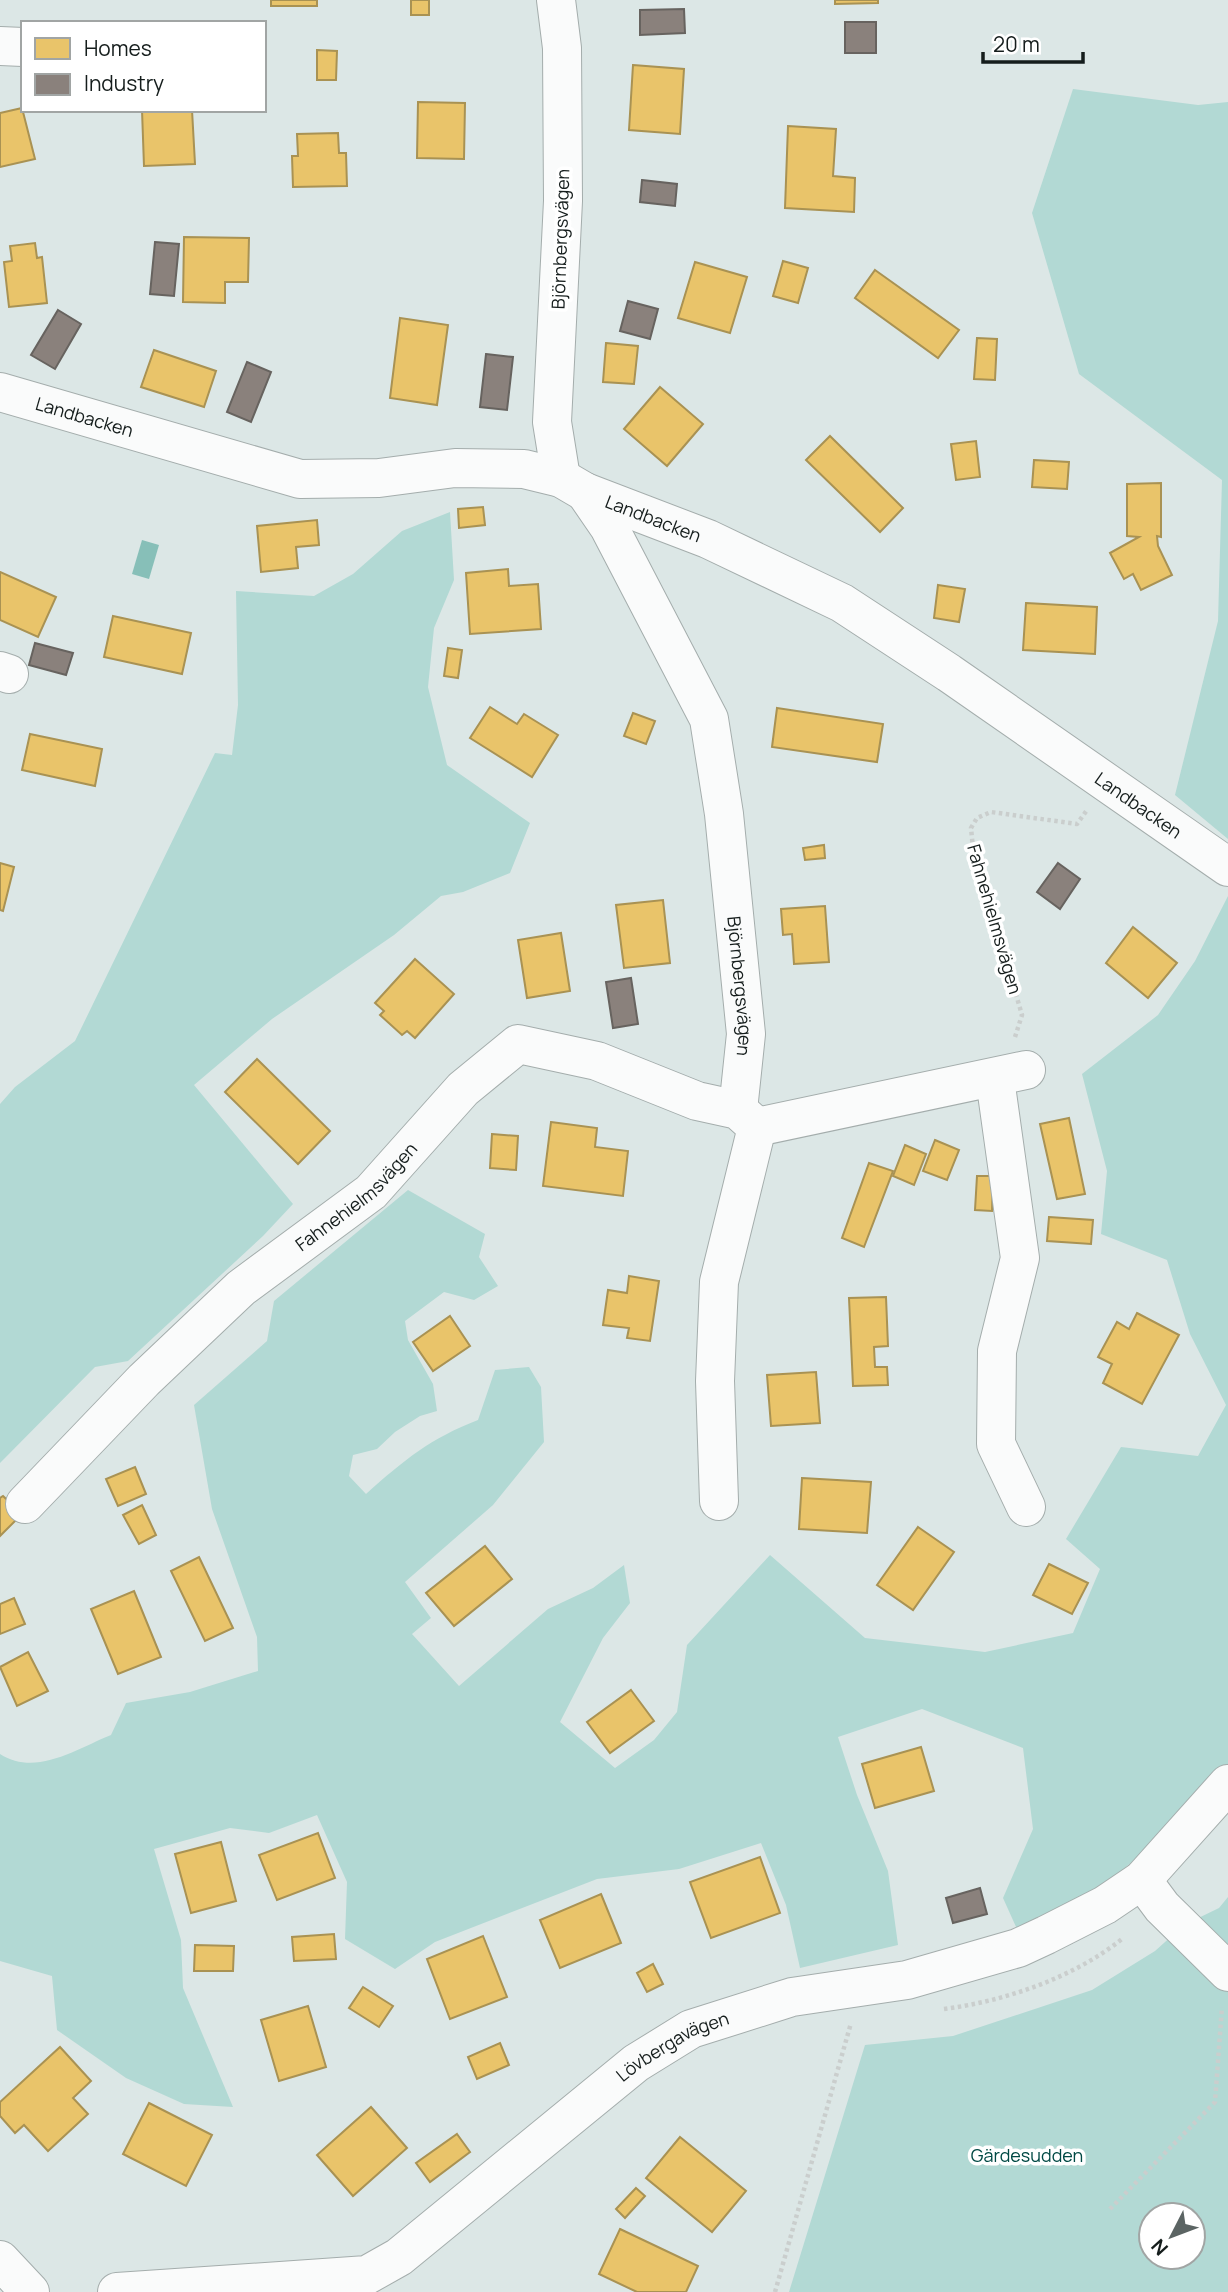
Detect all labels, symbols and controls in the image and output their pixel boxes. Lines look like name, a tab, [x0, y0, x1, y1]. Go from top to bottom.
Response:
legend	[21, 21, 266, 112]
scale bar	[983, 21, 1083, 65]
text: 20 m	[993, 30, 1040, 58]
text: Homes	[84, 34, 152, 62]
text: Industry	[84, 69, 164, 97]
street label: Björnbergsvägen	[546, 168, 574, 310]
street label: Landbacken	[33, 391, 136, 442]
street label: Landbacken	[602, 489, 705, 547]
street label: Landbacken	[1090, 766, 1187, 844]
street label: Fahnehielmsvägen	[962, 841, 1028, 997]
street label: Björnbergsvägen	[722, 915, 758, 1057]
street label: Fahnehielmsvägen	[290, 1137, 422, 1256]
street label: Lövbergavägen	[611, 2006, 732, 2087]
park label: Gärdesudden	[971, 2143, 1083, 2167]
north arrow	[1137, 2201, 1207, 2271]
text: N	[1145, 2234, 1174, 2261]

